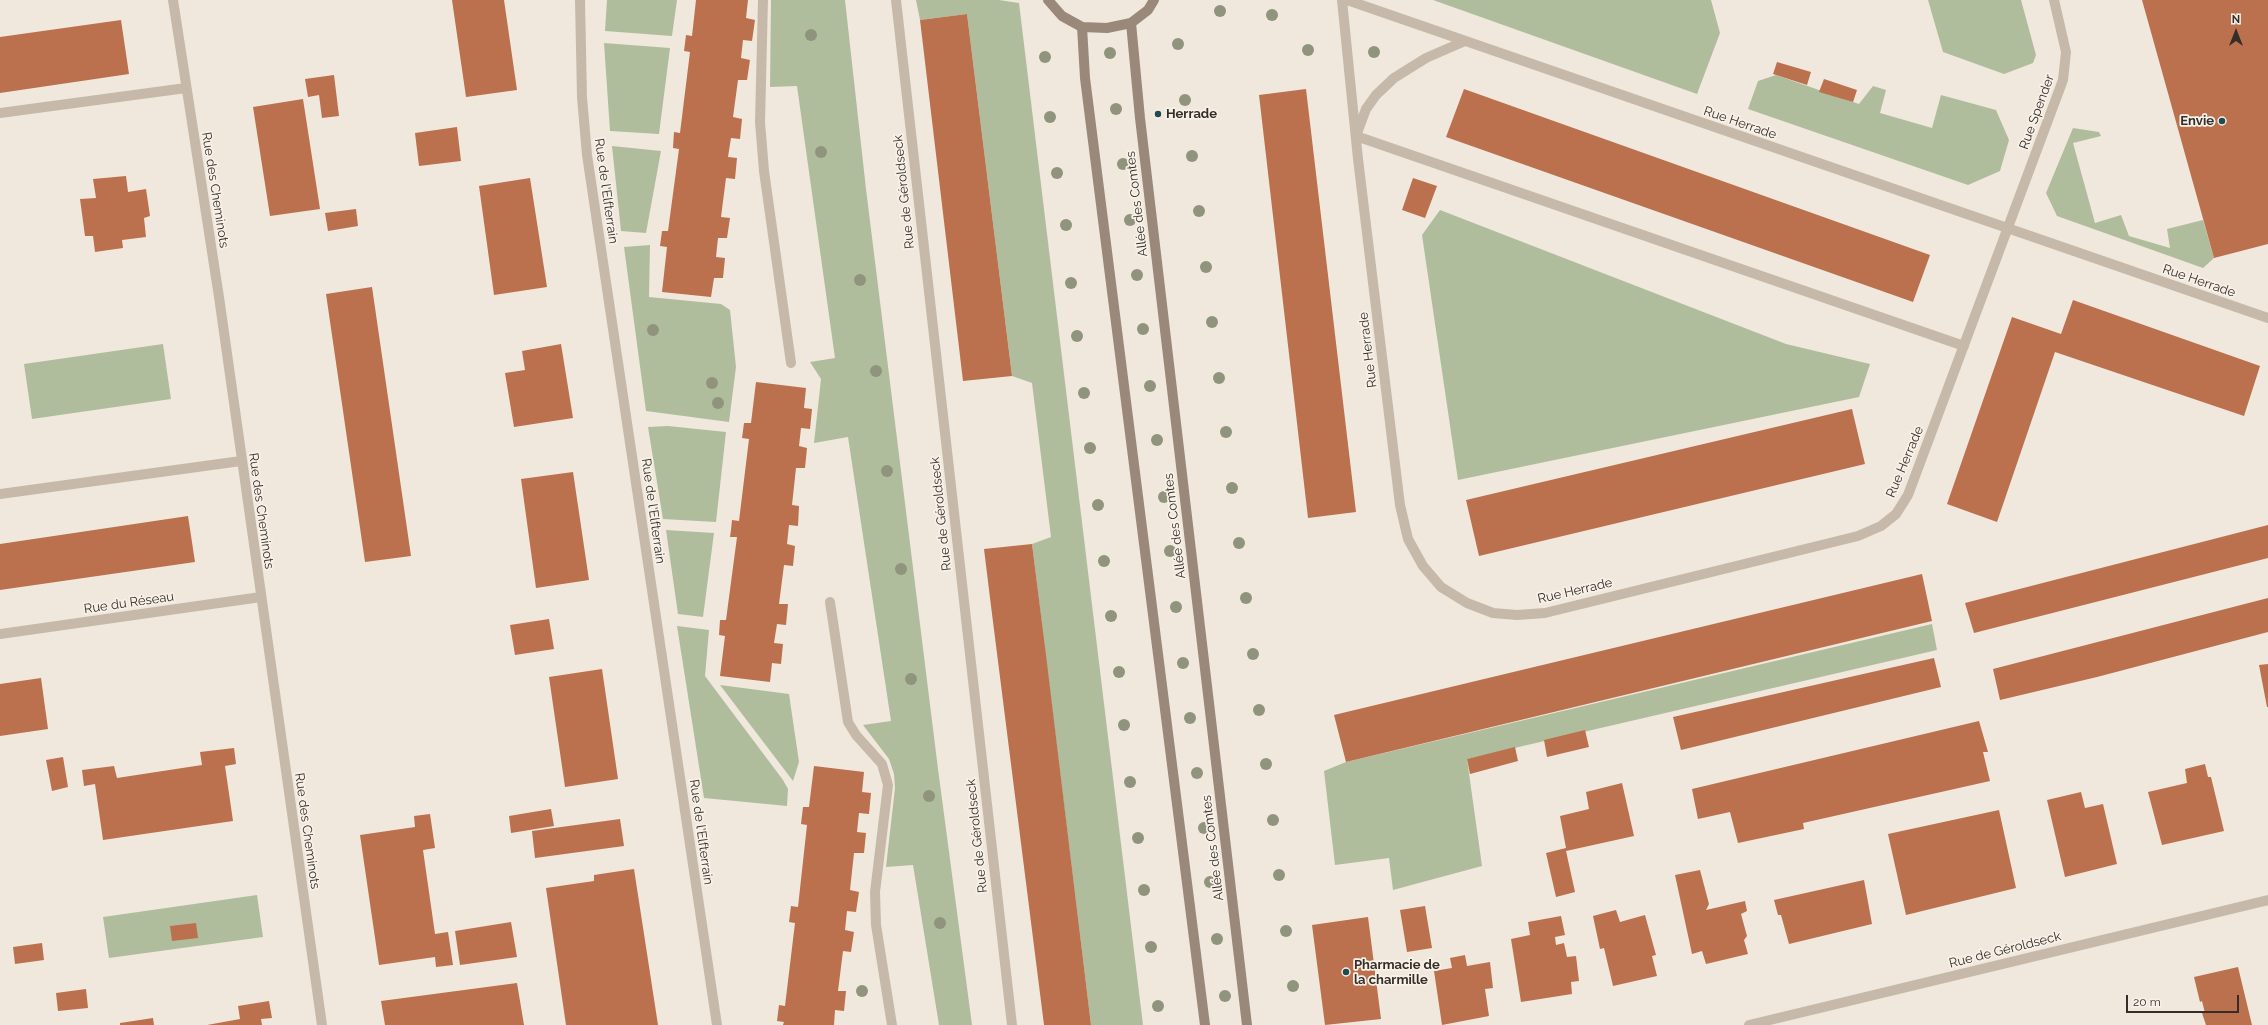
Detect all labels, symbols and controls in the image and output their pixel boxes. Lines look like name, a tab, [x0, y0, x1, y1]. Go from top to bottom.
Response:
north arrow	[2216, 12, 2256, 52]
text: N	[2232, 13, 2240, 26]
street label: Rue Spender	[2016, 72, 2058, 152]
street label: Rue Herrade	[1701, 103, 1779, 143]
place label: Herrade	[1166, 106, 1217, 122]
marker: Herrade	[1153, 109, 1163, 119]
place label: Envie	[2180, 113, 2214, 129]
marker: Envie	[2217, 116, 2227, 126]
street label: Rue des Cheminots	[198, 131, 232, 249]
street label: Rue de Géroldseck	[890, 134, 918, 250]
street label: Rue de l'Elfterrain	[591, 137, 621, 245]
street label: Allée des Comtes	[1123, 150, 1151, 258]
street label: Rue Herrade	[2160, 261, 2238, 301]
street label: Rue Herrade	[1356, 311, 1380, 389]
street label: Rue Herrade	[1883, 424, 1927, 500]
street label: Rue des Cheminots	[245, 452, 277, 570]
street label: Rue de Géroldseck	[927, 456, 955, 572]
street label: Rue de l'Elfterrain	[638, 457, 668, 565]
street label: Allée des Comtes	[1161, 472, 1189, 580]
street label: Rue Herrade	[1536, 575, 1614, 607]
street label: Rue du Réseau	[83, 589, 175, 617]
street label: Rue des Cheminots	[291, 772, 323, 890]
street label: Rue de l'Elfterrain	[686, 778, 716, 886]
street label: Rue de Géroldseck	[963, 778, 991, 894]
street label: Allée des Comtes	[1199, 794, 1227, 902]
street label: Rue de Géroldseck	[1947, 929, 2063, 971]
place label: Pharmacie de la charmille	[1354, 957, 1440, 988]
marker: Pharmacie de la charmille	[1341, 967, 1351, 977]
scale bar	[2128, 987, 2241, 1013]
text: 20 m	[2133, 995, 2161, 1009]

